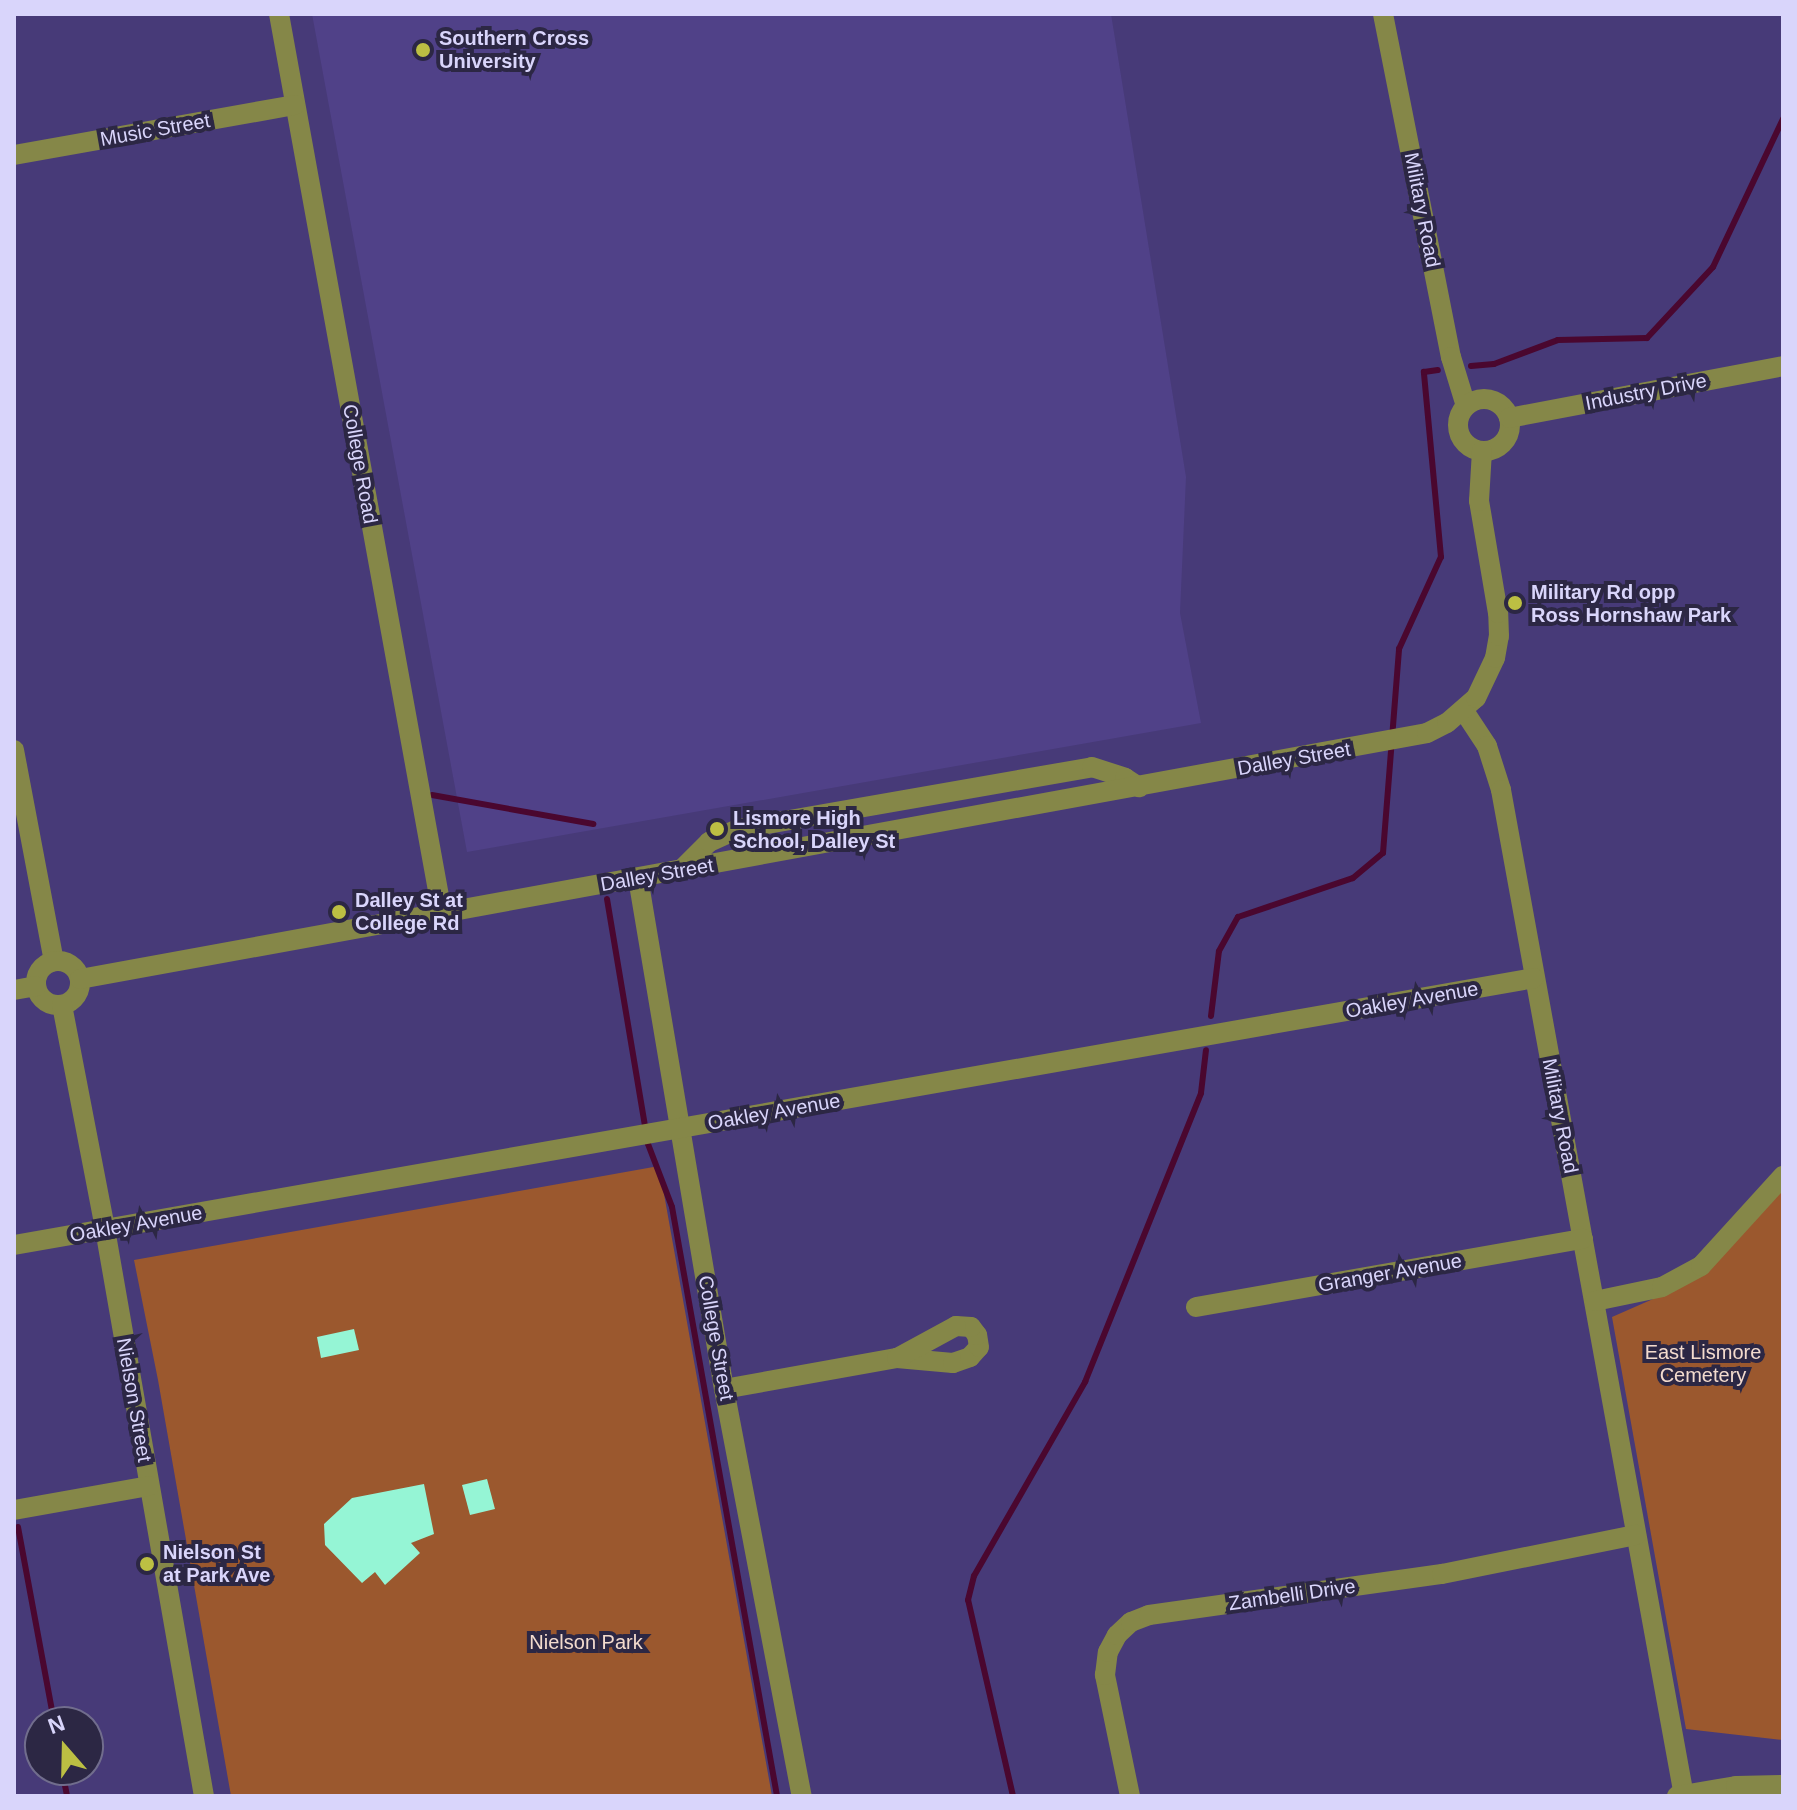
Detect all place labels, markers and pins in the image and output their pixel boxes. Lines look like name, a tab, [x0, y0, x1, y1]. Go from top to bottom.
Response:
place label: Southern Cross University	[439, 26, 589, 73]
marker: Southern Cross University	[414, 41, 432, 59]
place label: Military Rd opp Ross Hornshaw Park	[1531, 580, 1731, 627]
marker: Military Rd opp Ross Hornshaw Park	[1506, 594, 1524, 612]
place label: Lismore High School, Dalley St	[733, 806, 895, 853]
marker: Lismore High School, Dalley St	[708, 820, 726, 838]
place label: Dalley St at College Rd	[355, 888, 463, 935]
marker: Dalley St at College Rd	[330, 903, 348, 921]
place label: Nielson St at Park Ave	[163, 1540, 271, 1587]
marker: Nielson St at Park Ave	[138, 1555, 156, 1573]

